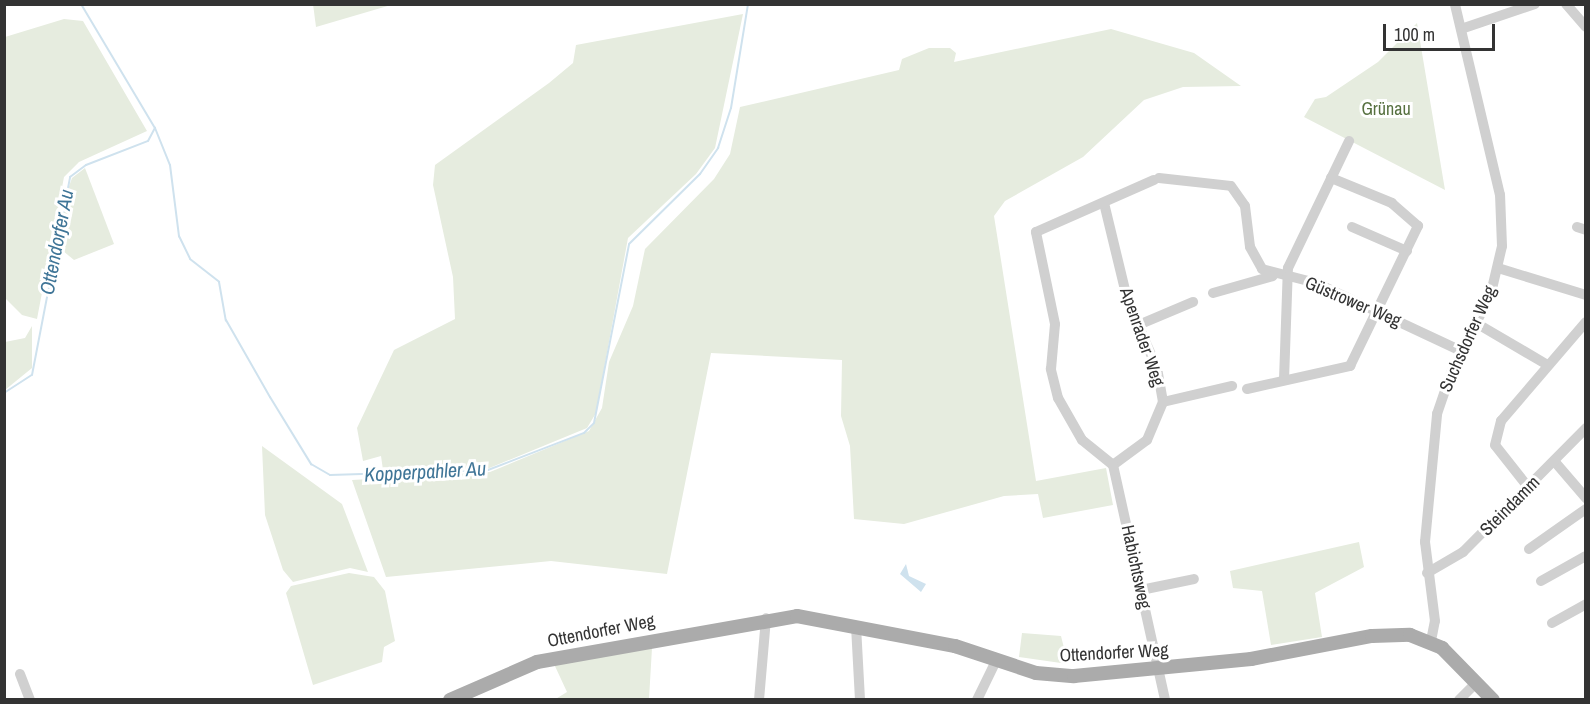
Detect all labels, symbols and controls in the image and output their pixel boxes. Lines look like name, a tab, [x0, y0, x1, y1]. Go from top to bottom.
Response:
scale bar	[1386, 12, 1498, 50]
text: 100 m	[1394, 22, 1435, 47]
park label: Grünau	[1361, 98, 1411, 120]
water label: Ottendorfer Au	[34, 187, 78, 297]
street label: Güstrower Weg	[1302, 272, 1404, 332]
street label: Suchsdorfer Weg	[1435, 283, 1501, 395]
street label: Apenrader Weg	[1115, 285, 1169, 389]
water label: Kopperpahler Au	[363, 456, 487, 486]
street label: Steindamm	[1476, 472, 1544, 540]
street label: Habichtsweg	[1117, 523, 1155, 611]
street label: Ottendorfer Weg	[546, 610, 656, 652]
street label: Ottendorfer Weg	[1059, 639, 1169, 667]

